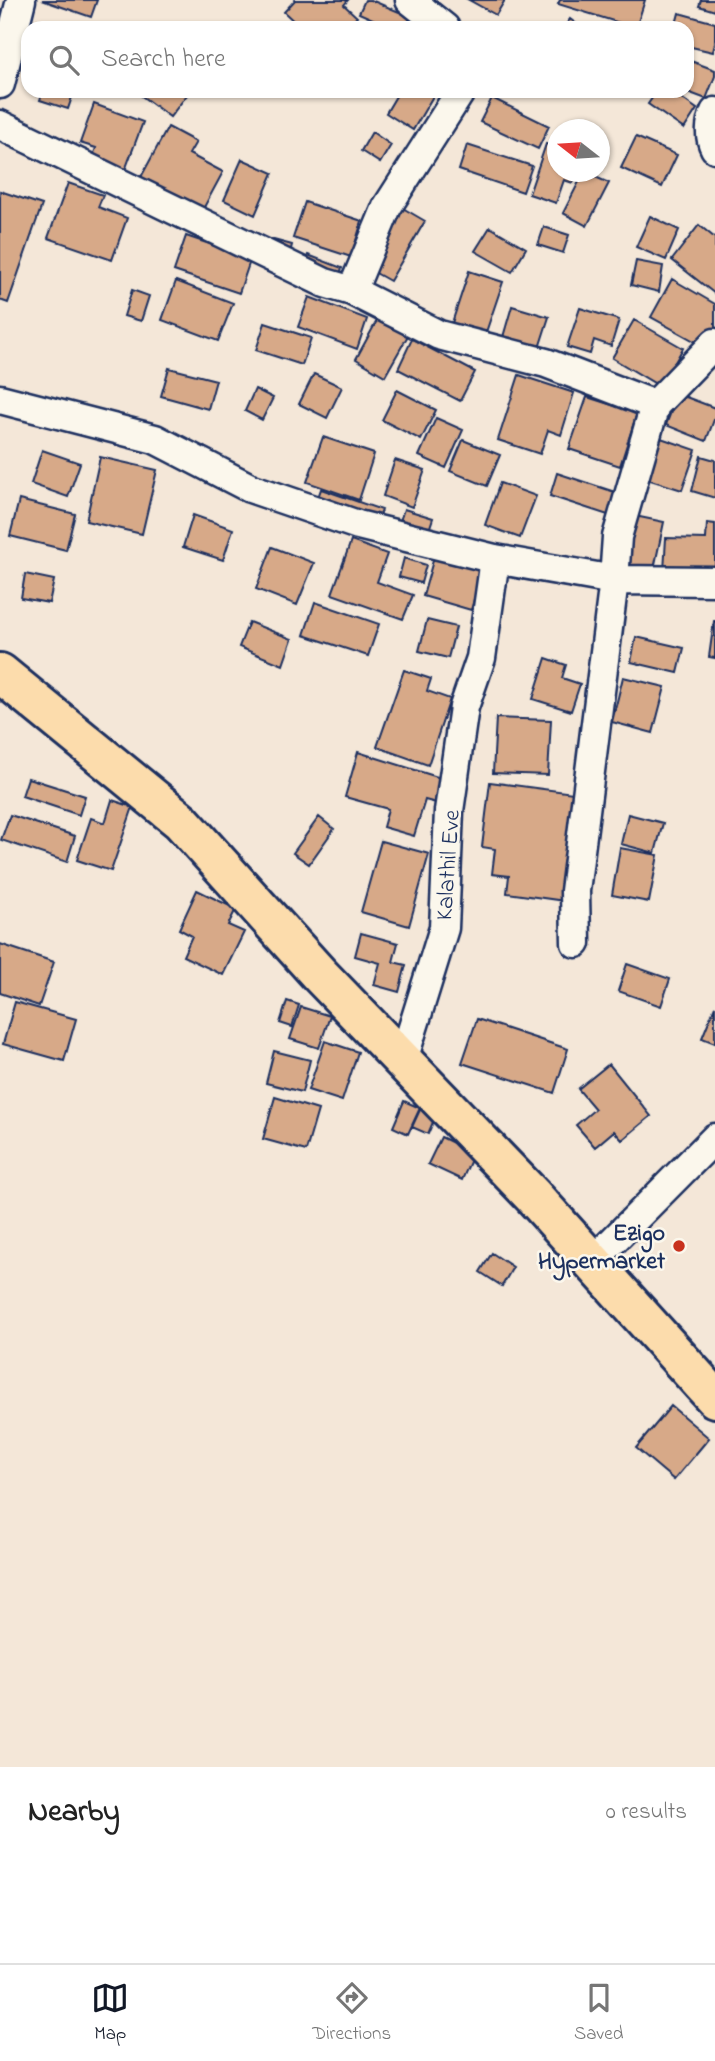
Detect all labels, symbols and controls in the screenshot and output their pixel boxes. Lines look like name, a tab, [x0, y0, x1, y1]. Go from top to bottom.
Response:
search box	[21, 21, 694, 98]
icon: search	[45, 41, 83, 79]
text: Search here	[101, 41, 226, 79]
north arrow	[547, 119, 610, 182]
street label: Kalathil Eve	[428, 809, 471, 922]
place label: Ezigo Hypermarket	[538, 1217, 666, 1281]
marker: Ezigo Hypermarket	[671, 1238, 687, 1254]
text: Nearby	[28, 1791, 120, 1835]
text: 0 results	[606, 1796, 687, 1829]
tab: Map	[91, 1979, 129, 2048]
tab: Directions	[312, 1979, 391, 2048]
tab: Saved	[574, 1979, 624, 2048]

